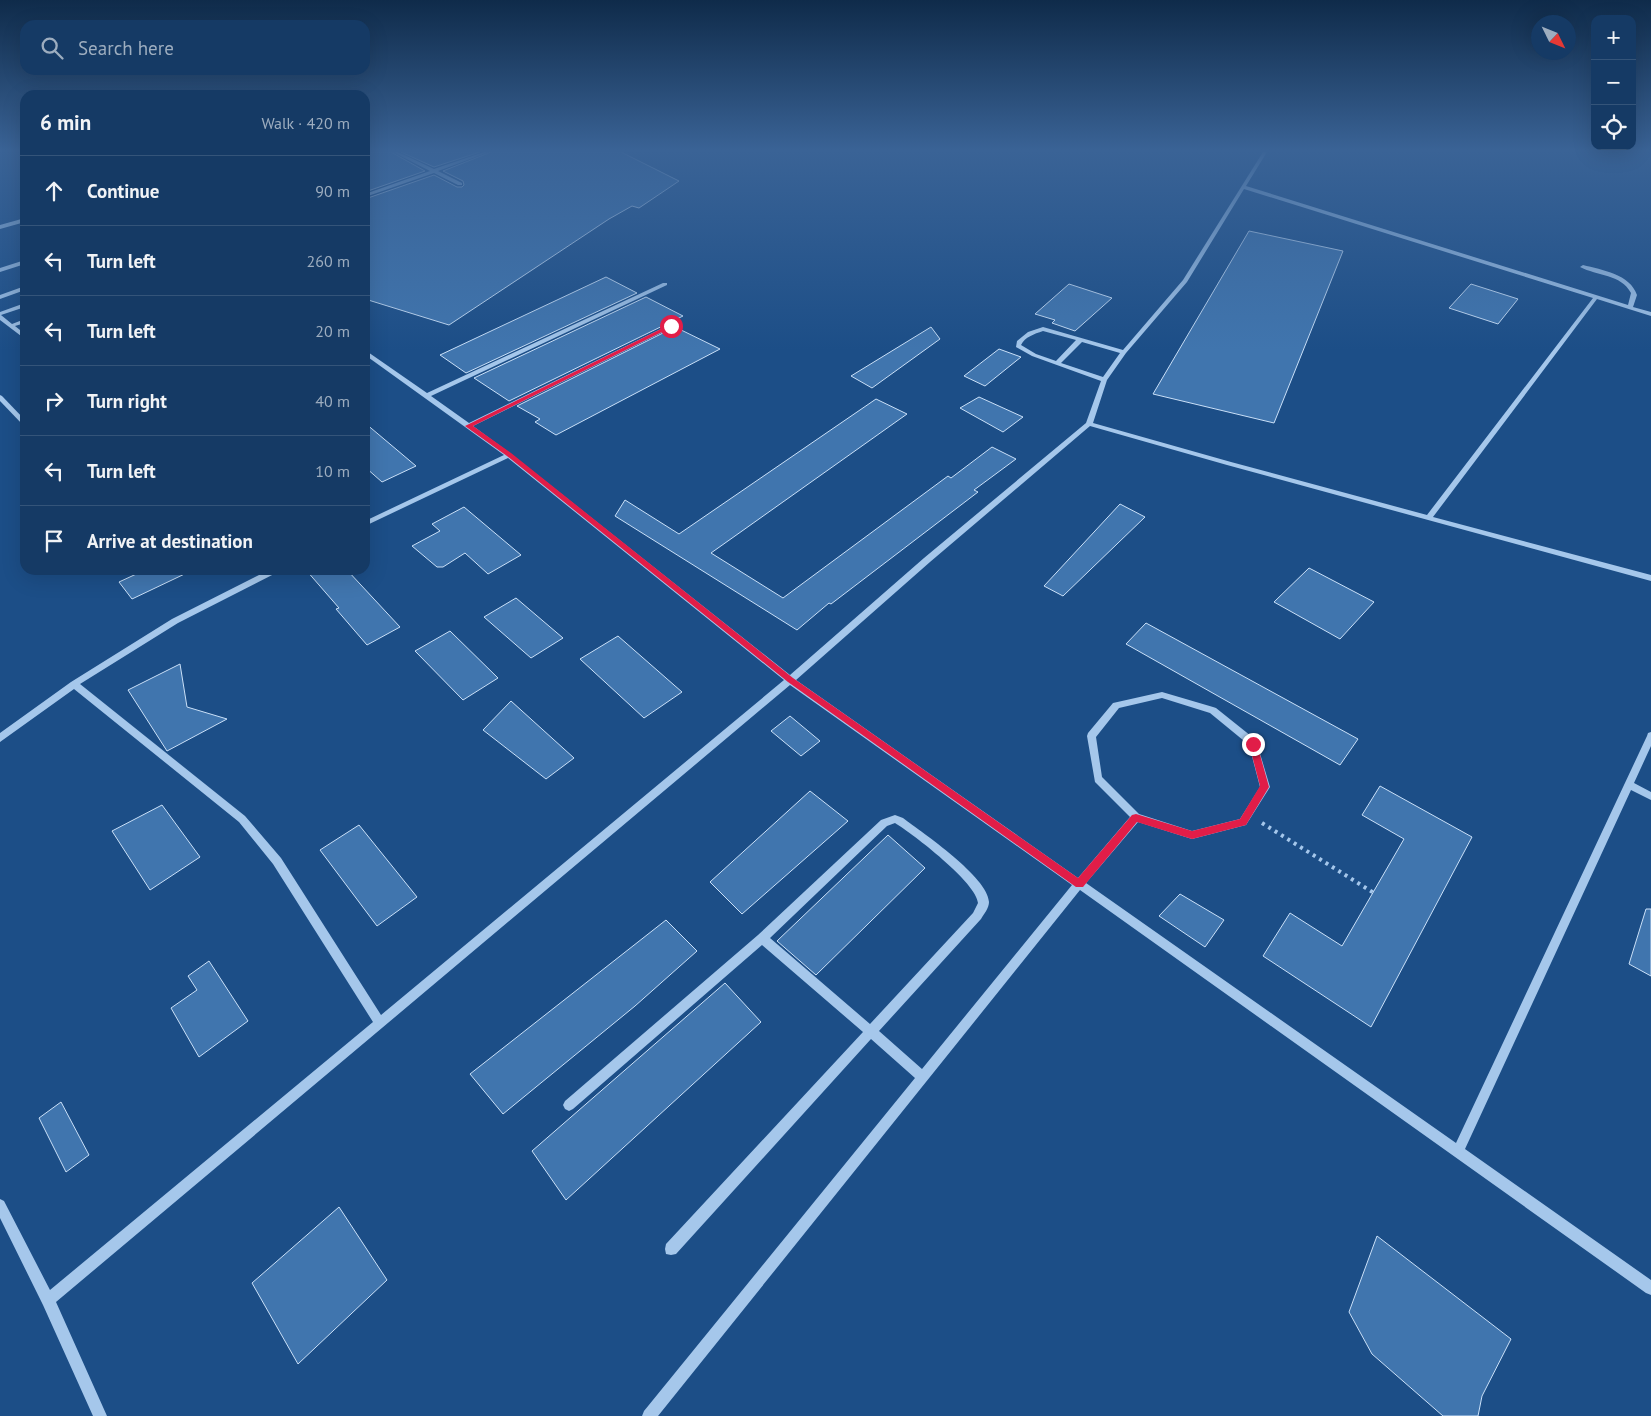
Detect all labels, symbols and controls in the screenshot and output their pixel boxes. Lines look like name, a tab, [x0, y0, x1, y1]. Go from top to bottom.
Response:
north arrow	[1531, 15, 1576, 60]
map controls	[1591, 15, 1636, 150]
button: +	[1591, 15, 1636, 60]
search box	[20, 20, 370, 75]
icon: search	[38, 34, 66, 62]
text: Search here	[78, 36, 174, 60]
button: −	[1591, 60, 1636, 105]
button: locate	[1591, 105, 1636, 150]
text: 6 min	[40, 109, 91, 136]
text: Walk · 420 m	[261, 113, 350, 133]
icon: ahead	[40, 177, 68, 205]
text: Continue	[87, 179, 159, 203]
text: 90 m	[315, 181, 350, 201]
icon: left	[40, 247, 68, 275]
text: Turn left	[87, 249, 156, 273]
text: 260 m	[307, 251, 350, 271]
route start	[660, 315, 683, 338]
icon: left	[40, 317, 68, 345]
text: Turn left	[87, 319, 156, 343]
text: 20 m	[315, 321, 350, 341]
icon: right	[40, 387, 68, 415]
text: Turn right	[87, 389, 167, 413]
text: 40 m	[315, 391, 350, 411]
icon: left	[40, 457, 68, 485]
text: Turn left	[87, 459, 156, 483]
text: 10 m	[315, 461, 350, 481]
icon: arrive	[40, 527, 68, 555]
text: Arrive at destination	[87, 529, 253, 553]
route end	[1242, 733, 1265, 756]

